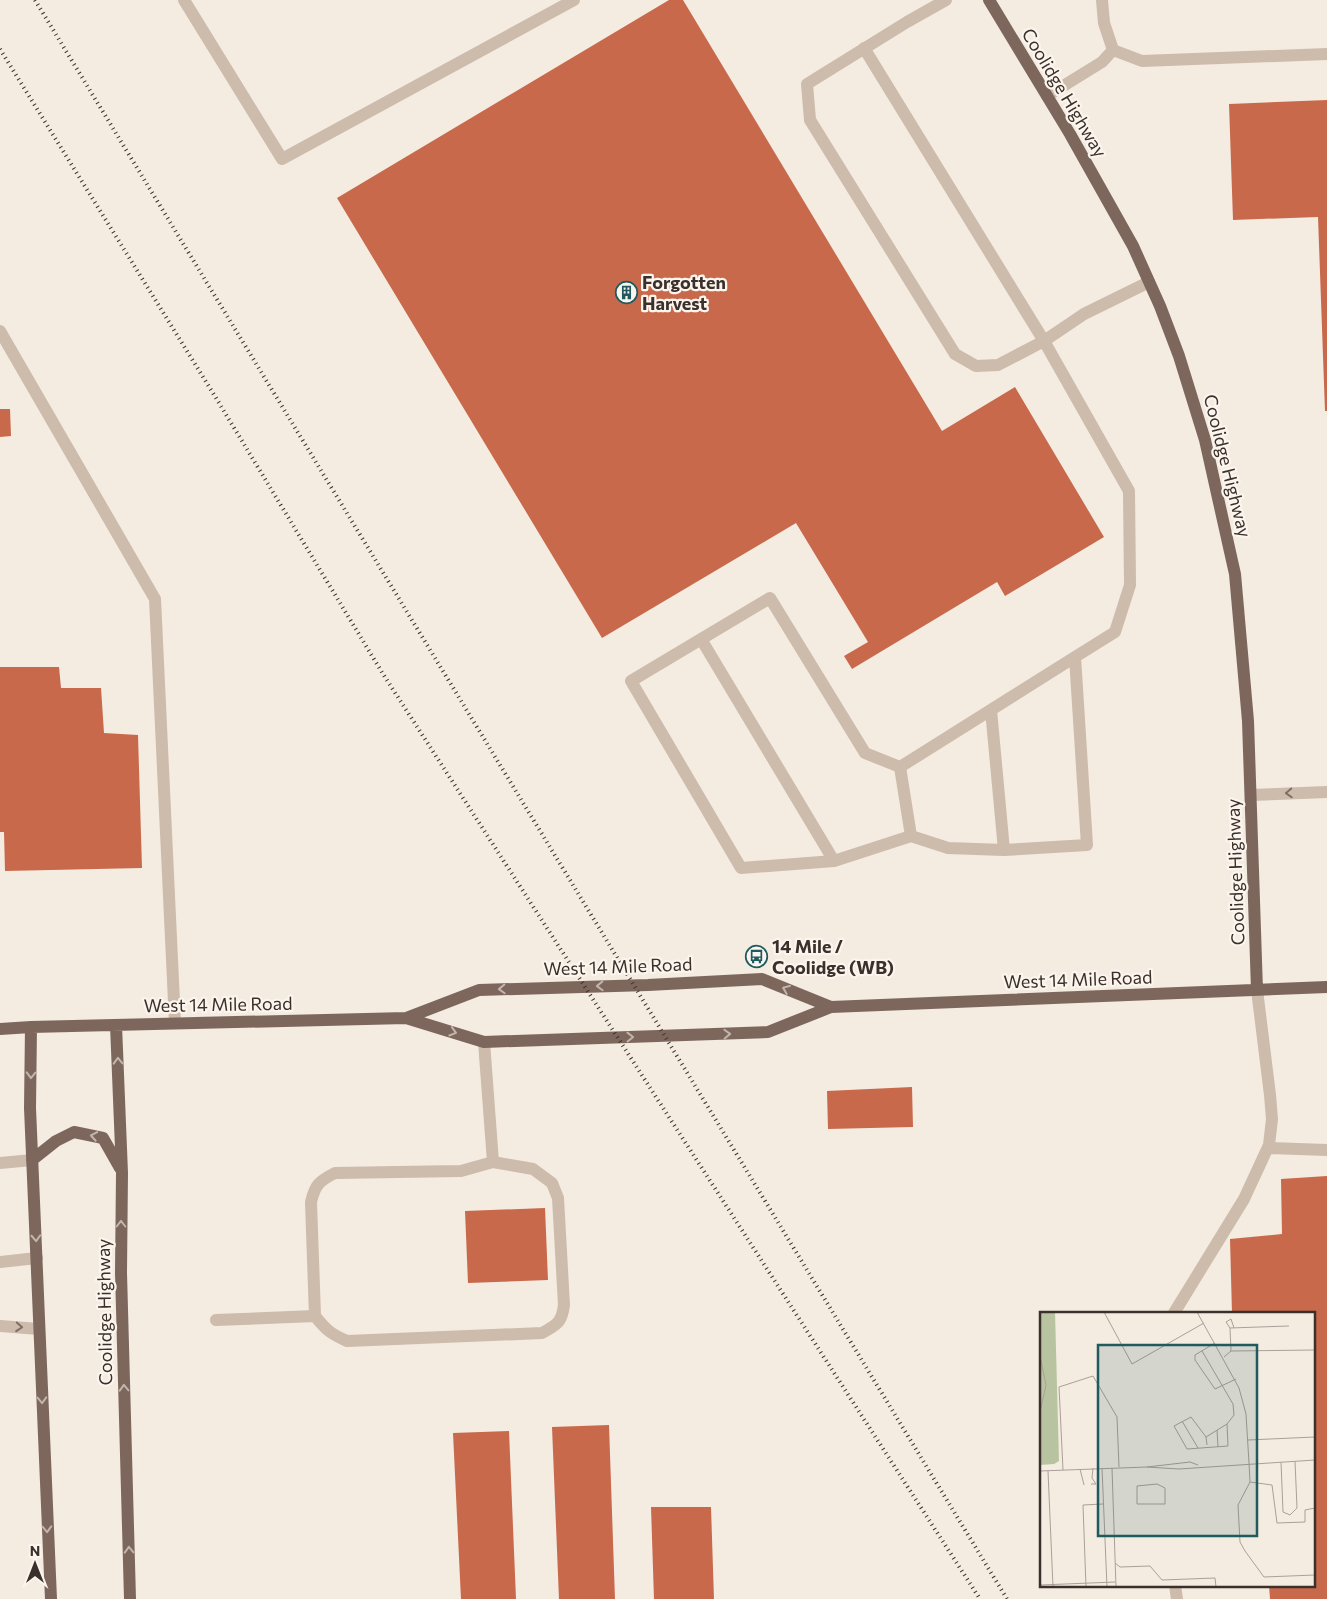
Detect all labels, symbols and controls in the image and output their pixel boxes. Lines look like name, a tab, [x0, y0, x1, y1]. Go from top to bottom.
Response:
street label: Coolidge Highway	[1018, 24, 1112, 161]
place label: Forgotten Harvest	[642, 271, 726, 314]
building icon: Forgotten Harvest	[614, 281, 638, 305]
street label: Coolidge Highway	[1200, 392, 1256, 540]
one-way arrow	[1285, 788, 1293, 799]
street label: Coolidge Highway	[1221, 798, 1249, 946]
place label: 14 Mile / Coolidge (WB)	[772, 935, 894, 978]
bus stop icon: 14 Mile / Coolidge (WB)	[744, 945, 768, 969]
street label: West 14 Mile Road	[543, 952, 693, 980]
street label: West 14 Mile Road	[1003, 965, 1153, 993]
one-way arrow	[595, 981, 603, 991]
one-way arrow	[498, 984, 506, 995]
one-way arrow	[782, 984, 791, 995]
street label: West 14 Mile Road	[143, 992, 293, 1016]
one-way arrow	[448, 1027, 456, 1037]
one-way arrow	[724, 1029, 731, 1039]
one-way arrow	[626, 1032, 634, 1042]
one-way arrow	[112, 1057, 123, 1065]
one-way arrow	[25, 1072, 36, 1080]
one-way arrow	[90, 1132, 99, 1142]
one-way arrow	[116, 1220, 126, 1228]
one-way arrow	[30, 1234, 41, 1242]
street label: Coolidge Highway	[92, 1238, 116, 1386]
inset map	[1040, 1312, 1314, 1586]
one-way arrow	[16, 1322, 24, 1333]
one-way arrow	[119, 1384, 130, 1392]
one-way arrow	[37, 1396, 47, 1404]
one-way arrow	[42, 1525, 53, 1533]
north arrow	[10, 1539, 60, 1589]
text: N	[30, 1542, 40, 1559]
one-way arrow	[124, 1546, 134, 1554]

